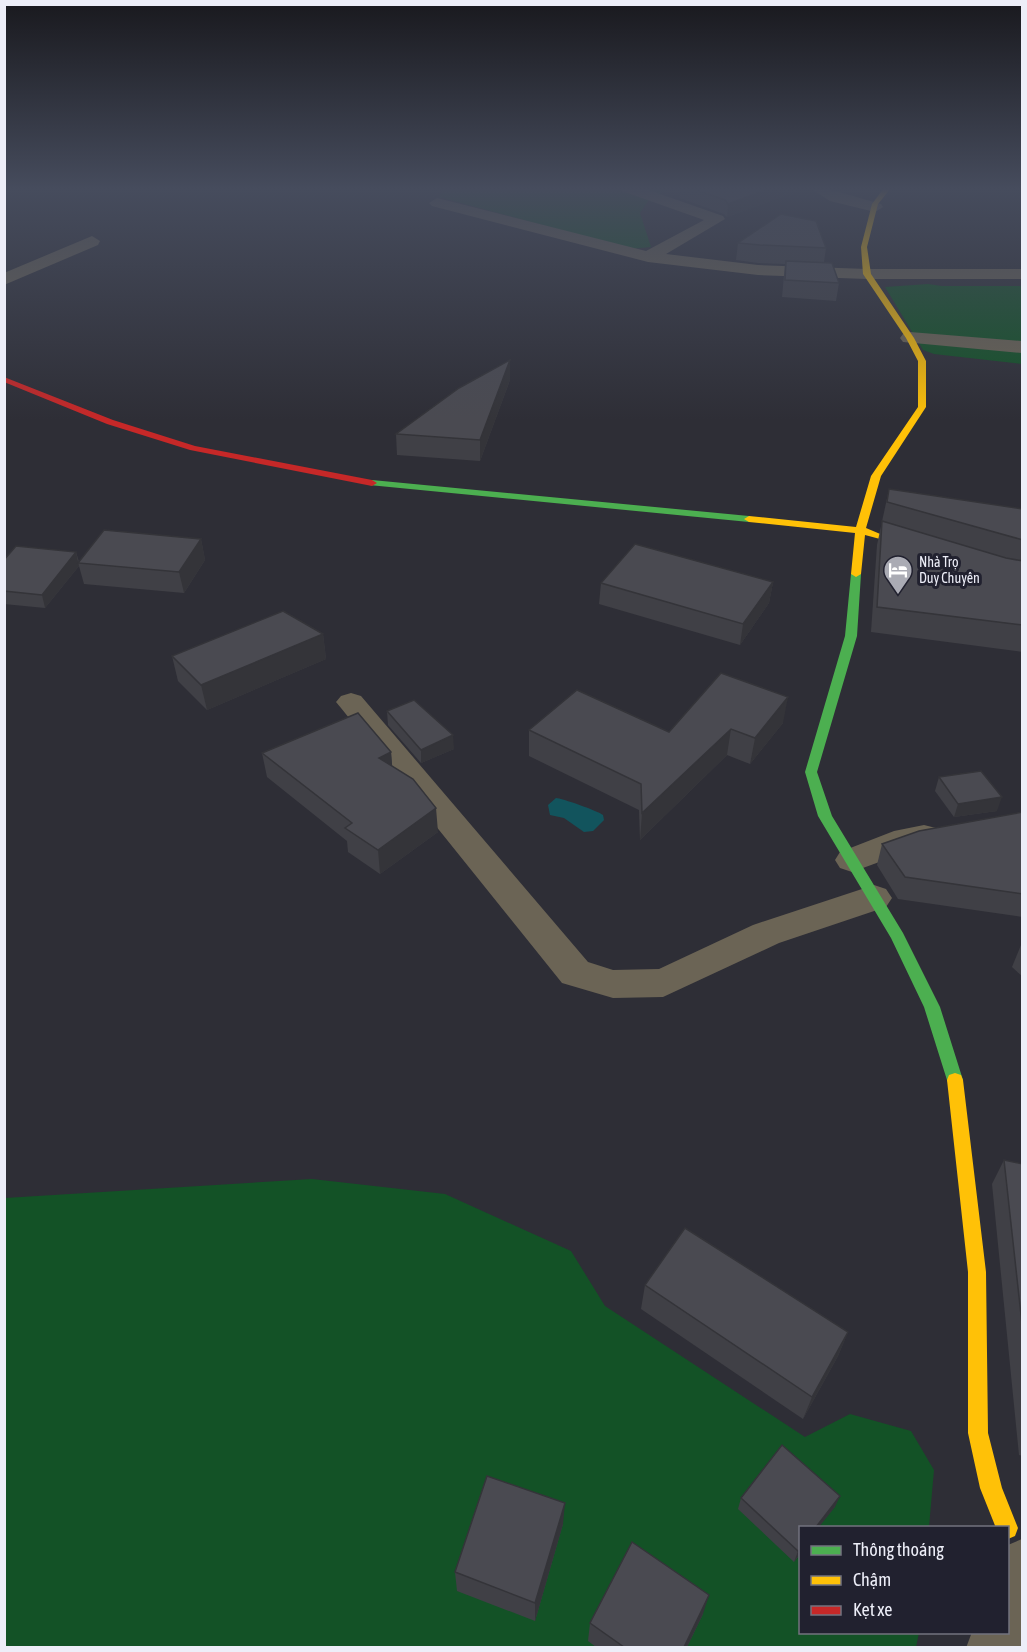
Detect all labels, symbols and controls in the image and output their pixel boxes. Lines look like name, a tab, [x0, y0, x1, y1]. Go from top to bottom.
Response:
hotel icon: Nhà Trọ Duy Chuyên	[882, 554, 914, 596]
place label: Nhà Trọ Duy Chuyên	[919, 554, 980, 586]
legend	[799, 1526, 1009, 1634]
text: Thông thoáng	[853, 1539, 944, 1560]
text: Chậm	[853, 1569, 891, 1590]
text: Kẹt xe	[853, 1599, 893, 1620]

